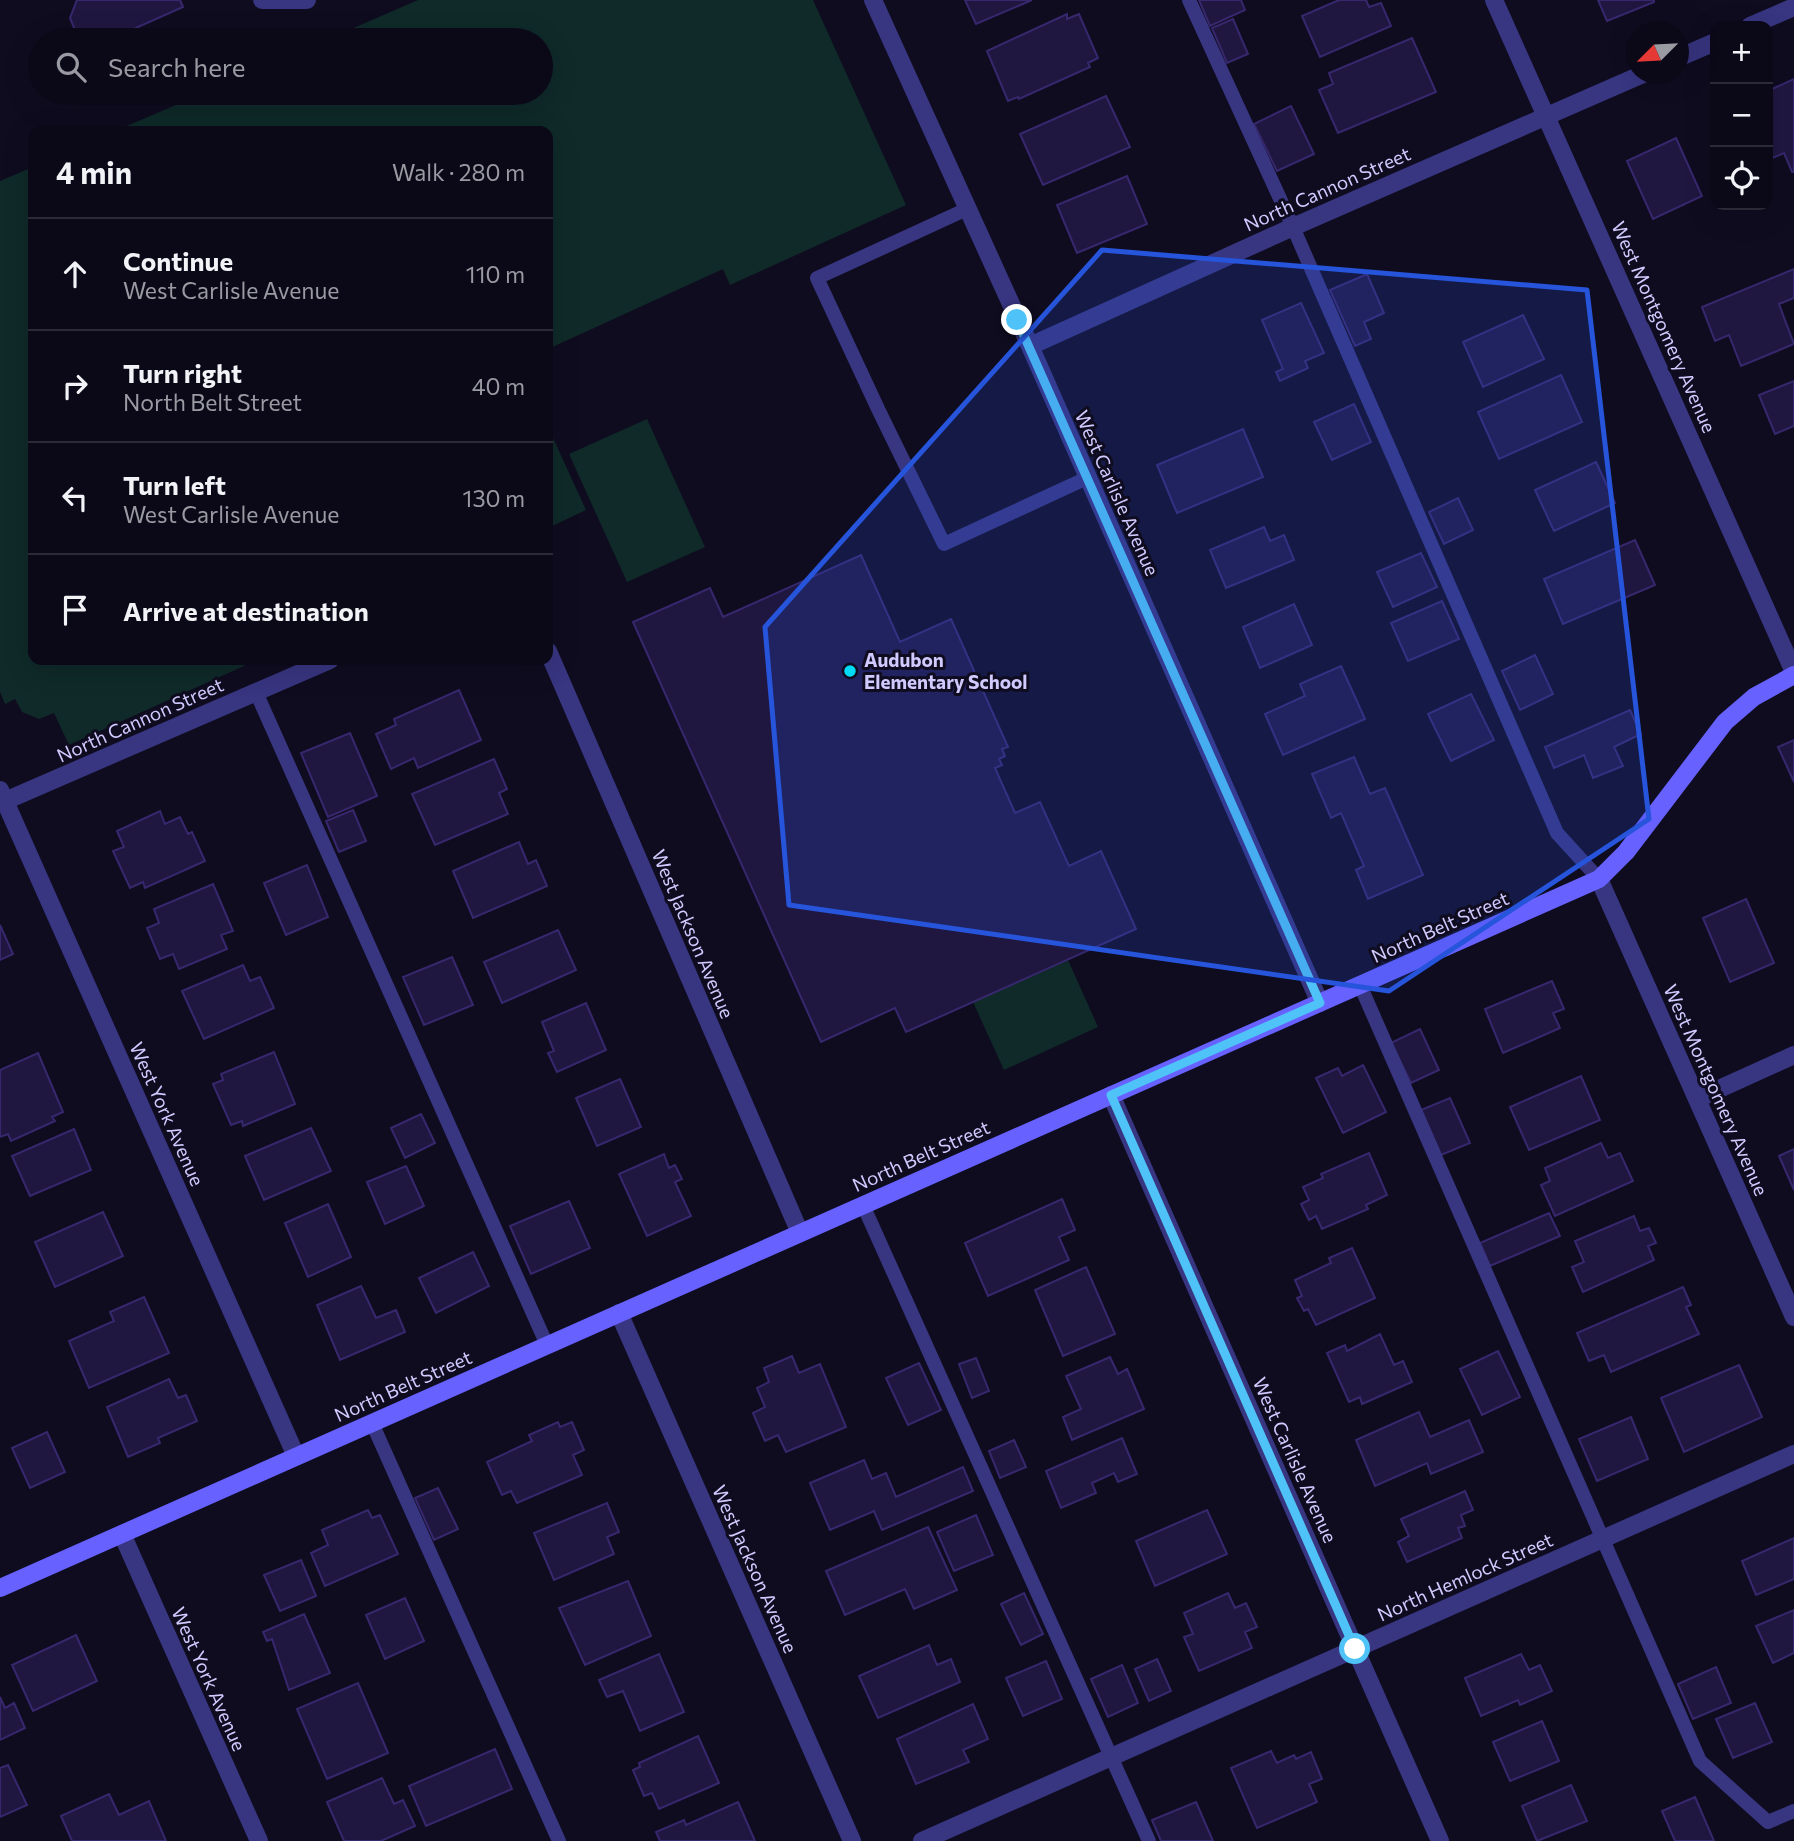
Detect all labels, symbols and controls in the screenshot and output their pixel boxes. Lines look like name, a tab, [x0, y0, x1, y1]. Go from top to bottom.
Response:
north arrow	[1626, 21, 1689, 84]
map controls	[1710, 21, 1773, 210]
button: +	[1710, 21, 1773, 84]
search box	[28, 28, 553, 105]
icon: search	[52, 48, 90, 86]
text: Search here	[108, 51, 246, 82]
button: −	[1710, 84, 1773, 147]
street label: North Cannon Street	[1240, 141, 1414, 236]
button: locate	[1710, 147, 1773, 210]
text: 4 min	[56, 153, 132, 190]
text: Walk · 280 m	[392, 158, 525, 186]
street label: West Montgomery Avenue	[1607, 218, 1721, 436]
text: Continue	[123, 245, 233, 276]
icon: ahead	[56, 255, 94, 293]
text: 110 m	[466, 260, 525, 288]
text: West Carlisle Avenue	[123, 276, 339, 304]
route end	[1001, 304, 1032, 335]
text: Turn right	[123, 357, 242, 388]
icon: right	[56, 367, 94, 405]
text: 40 m	[472, 372, 525, 400]
text: North Belt Street	[123, 388, 302, 416]
street label: West Carlisle Avenue	[1071, 406, 1164, 579]
text: Turn left	[123, 469, 226, 500]
icon: left	[56, 479, 94, 517]
text: 130 m	[463, 484, 525, 512]
text: West Carlisle Avenue	[123, 500, 339, 528]
icon: arrive	[56, 591, 94, 629]
text: Arrive at destination	[123, 595, 369, 626]
place label: Audubon Elementary School	[864, 648, 1028, 693]
marker: Audubon Elementary School	[842, 663, 858, 679]
street label: North Cannon Street	[53, 672, 227, 767]
street label: West Jackson Avenue	[647, 846, 739, 1022]
street label: North Belt Street	[1368, 886, 1512, 967]
street label: West Montgomery Avenue	[1659, 981, 1773, 1199]
street label: West York Avenue	[125, 1038, 209, 1189]
street label: North Belt Street	[849, 1115, 993, 1196]
street label: North Belt Street	[331, 1345, 475, 1426]
street label: West Carlisle Avenue	[1249, 1373, 1342, 1546]
street label: West Jackson Avenue	[708, 1481, 803, 1656]
street label: North Hemlock Street	[1373, 1527, 1556, 1626]
street label: West York Avenue	[167, 1603, 251, 1754]
route start	[1339, 1633, 1370, 1664]

